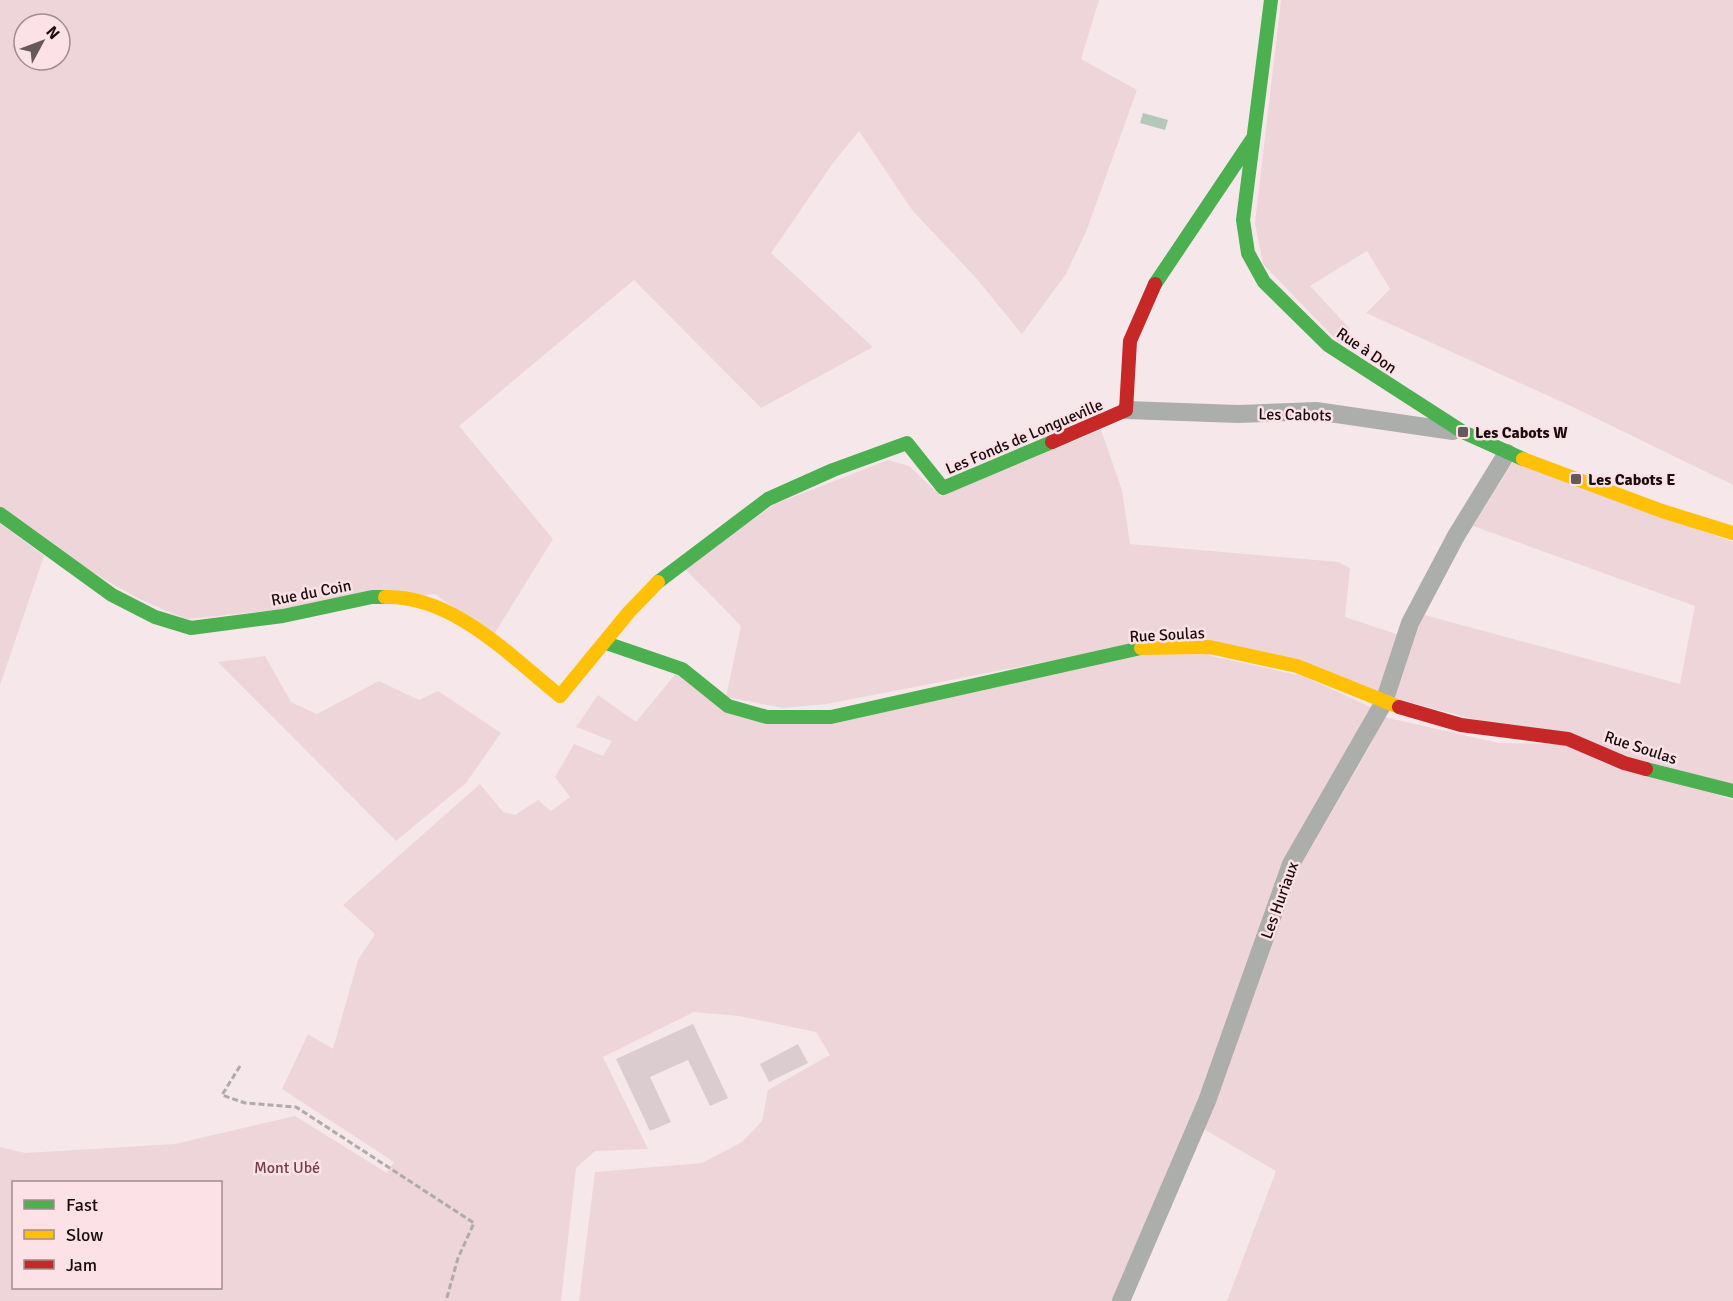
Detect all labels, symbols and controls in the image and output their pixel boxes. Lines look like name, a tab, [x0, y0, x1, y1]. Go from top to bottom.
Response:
north arrow	[12, 12, 72, 72]
text: N	[41, 22, 64, 44]
street label: Rue à Don	[1332, 323, 1400, 378]
street label: Les Fonds de Longueville	[943, 395, 1106, 479]
street label: Les Cabots	[1258, 404, 1332, 426]
place label: Les Cabots W	[1475, 423, 1568, 443]
marker: Les Cabots W	[1456, 425, 1470, 439]
place label: Les Cabots E	[1588, 470, 1675, 490]
marker: Les Cabots E	[1569, 472, 1583, 486]
street label: Rue du Coin	[269, 575, 353, 611]
street label: Rue Soulas	[1129, 623, 1205, 647]
street label: Rue Soulas	[1602, 727, 1680, 769]
street label: Les Huriaux	[1257, 858, 1303, 942]
park label: Mont Ubé	[254, 1158, 320, 1178]
legend	[12, 1181, 222, 1289]
text: Fast	[66, 1194, 98, 1216]
text: Slow	[66, 1224, 103, 1246]
text: Jam	[66, 1254, 97, 1276]

